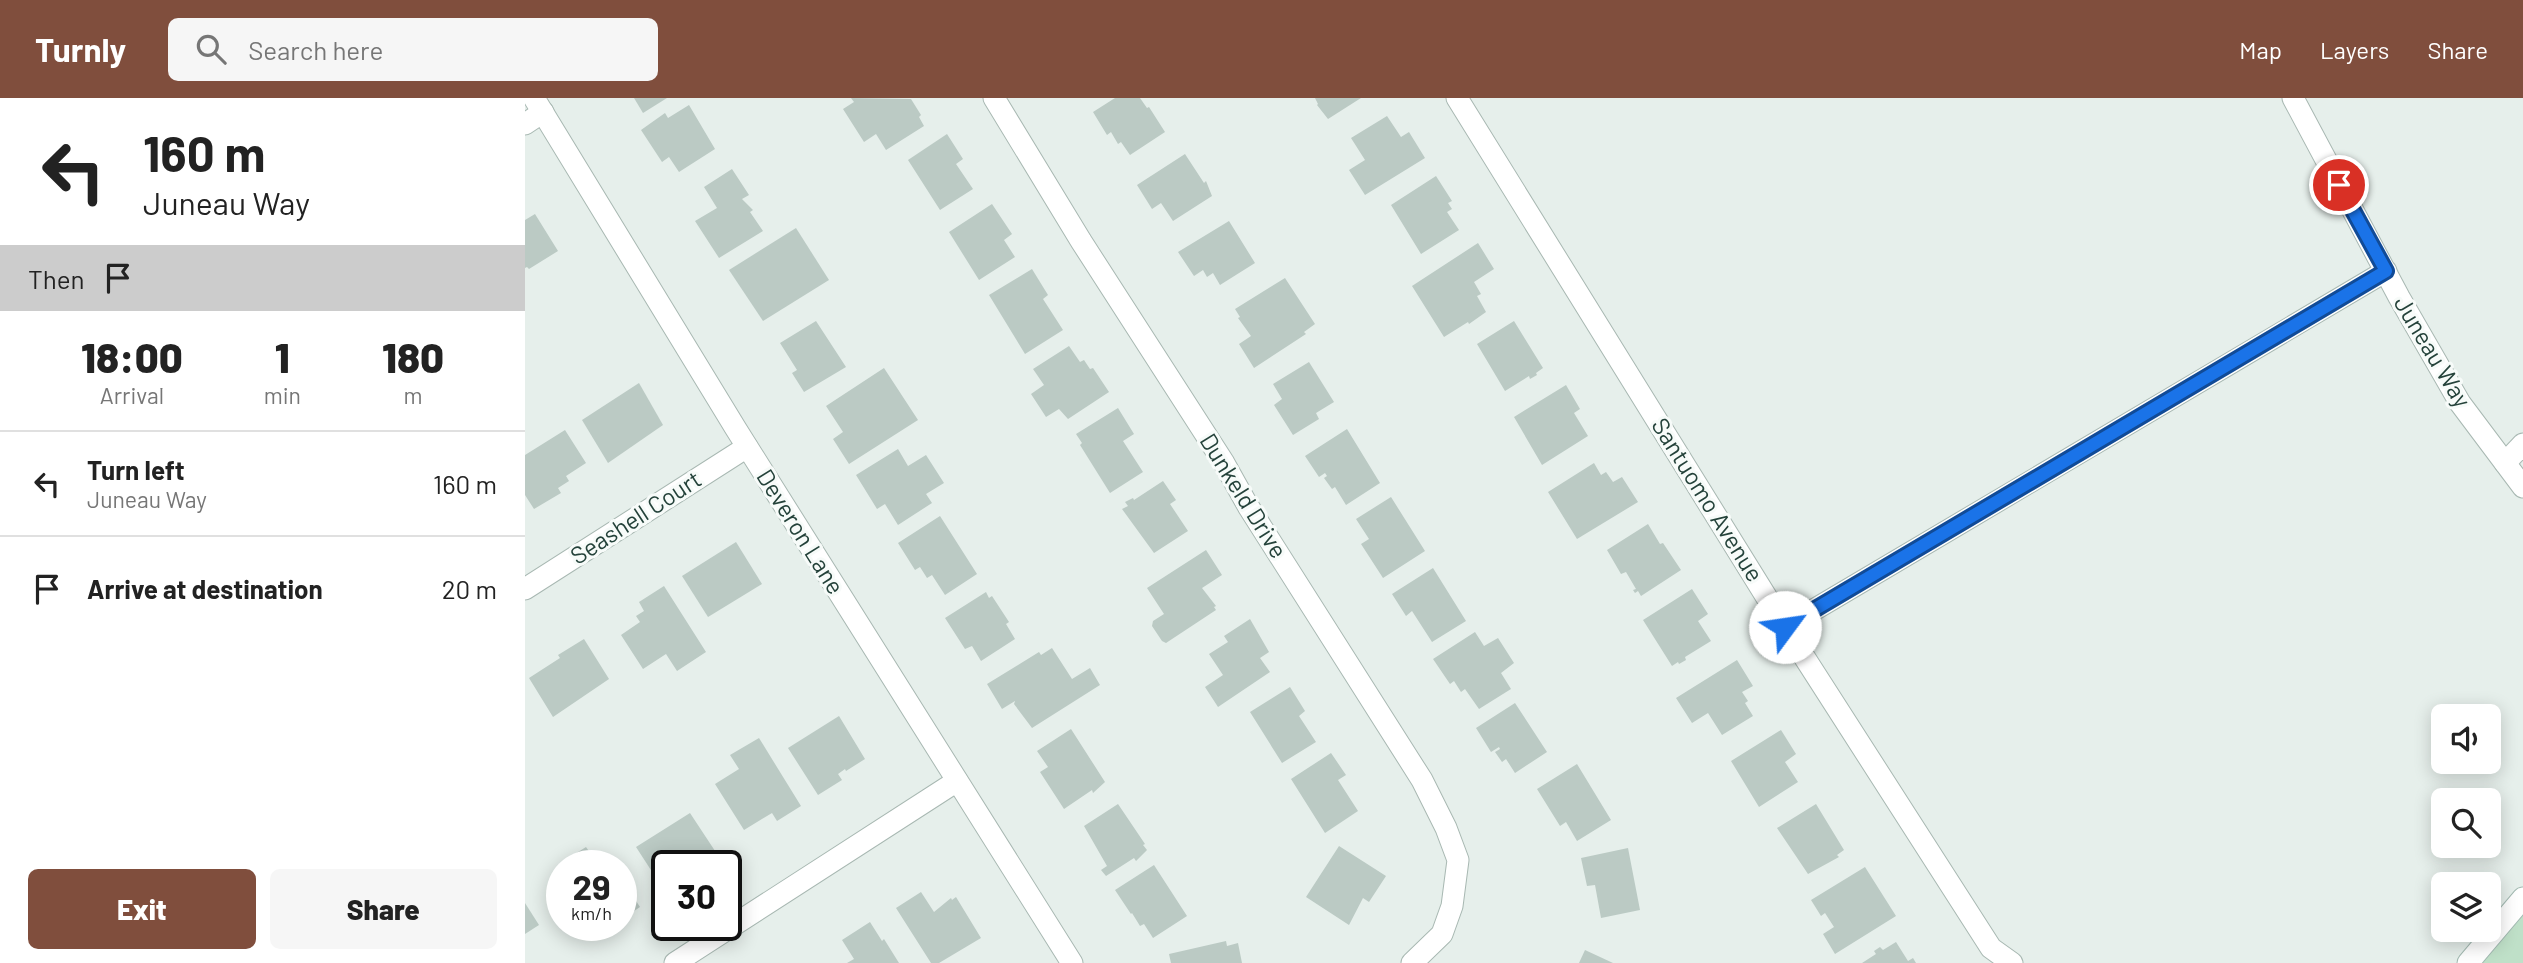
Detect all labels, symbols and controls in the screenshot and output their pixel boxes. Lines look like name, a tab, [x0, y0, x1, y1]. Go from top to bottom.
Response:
search box	[168, 18, 658, 81]
text: Turnly	[35, 29, 126, 69]
icon: search	[192, 30, 230, 68]
text: Search here	[248, 34, 383, 65]
text: Map	[2239, 35, 2282, 64]
text: Layers	[2320, 35, 2389, 64]
text: Share	[2427, 35, 2488, 64]
text: 160 m	[143, 123, 265, 182]
icon: left	[28, 126, 119, 217]
pin	[2309, 155, 2369, 215]
icon: arrive	[2320, 166, 2358, 204]
text: Juneau Way	[143, 183, 310, 221]
icon: arrive	[99, 259, 137, 297]
text: Then	[28, 263, 85, 294]
street label: Juneau Way	[2389, 290, 2478, 412]
text: 18:00	[81, 331, 183, 381]
text: 1	[275, 331, 290, 381]
text: 180	[382, 331, 444, 381]
text: Arrival	[100, 381, 164, 409]
text: min	[264, 381, 301, 409]
text: m	[403, 381, 422, 409]
street label: Santuomo Avenue	[1646, 412, 1770, 586]
street label: Dunkeld Drive	[1194, 428, 1294, 563]
text: Turn left	[87, 454, 185, 485]
street label: Deveron Lane	[751, 463, 851, 599]
street label: Seashell Court	[564, 464, 706, 570]
icon: left	[28, 465, 66, 503]
text: 160 m	[433, 468, 497, 499]
text: Juneau Way	[87, 485, 207, 513]
icon: arrive	[28, 570, 66, 608]
text: Arrive at destination	[87, 573, 323, 604]
text: 20 m	[442, 573, 497, 604]
position arrow	[1748, 590, 1822, 664]
map controls	[2431, 704, 2501, 942]
button: sound	[2431, 704, 2501, 774]
button: search	[2431, 788, 2501, 858]
speed limit sign: 30	[651, 850, 742, 941]
text: 29	[572, 865, 611, 907]
button: Exit	[28, 869, 256, 949]
button: Share	[270, 869, 497, 949]
button: layers	[2431, 872, 2501, 942]
text: km/h	[571, 902, 612, 924]

